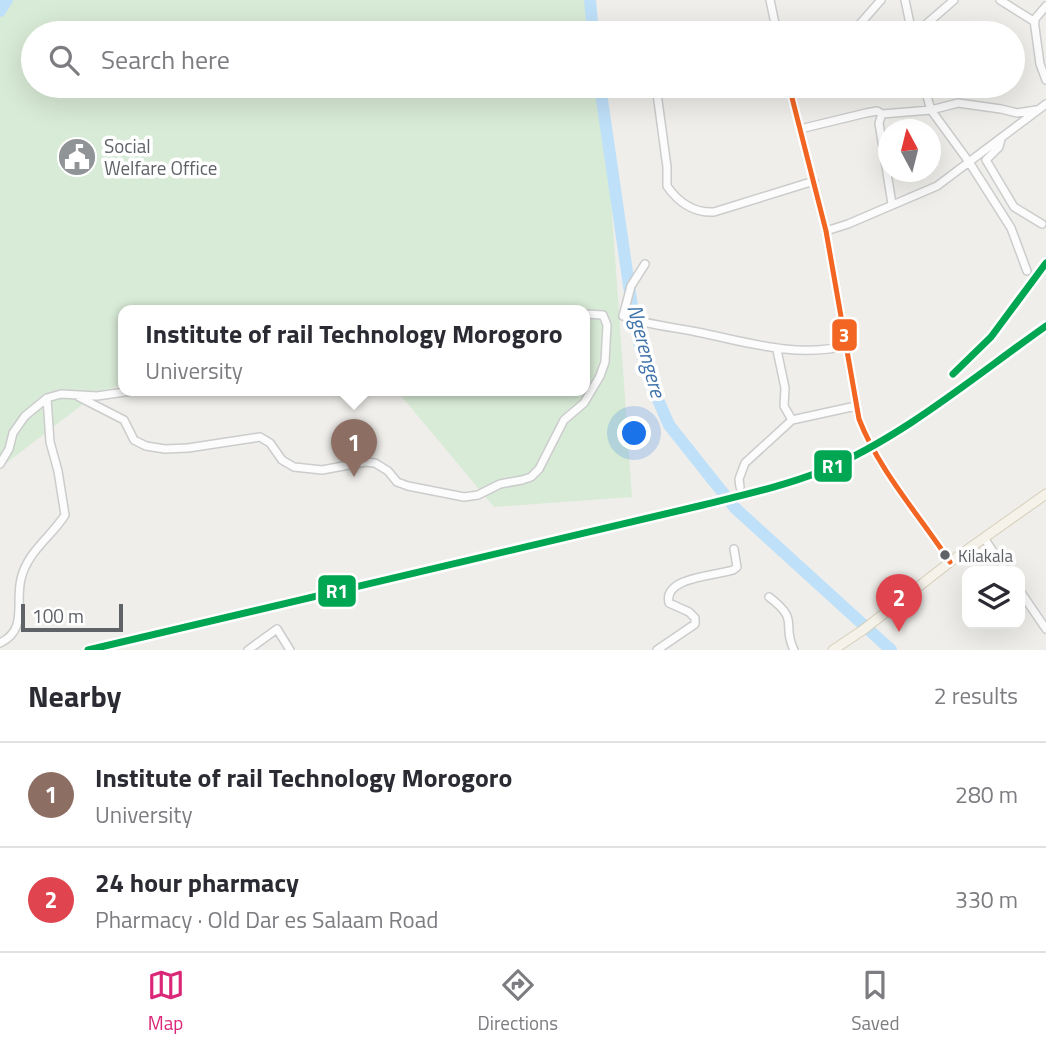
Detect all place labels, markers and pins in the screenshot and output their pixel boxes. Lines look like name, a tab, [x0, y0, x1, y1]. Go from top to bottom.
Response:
place label: Social Welfare Office	[104, 131, 217, 182]
public building icon: Social Welfare Office	[56, 136, 98, 178]
pin: 1	[331, 419, 377, 477]
place label: Kilakala	[958, 543, 1013, 569]
marker: Kilakala	[938, 548, 952, 562]
pin: 2	[876, 574, 922, 632]

